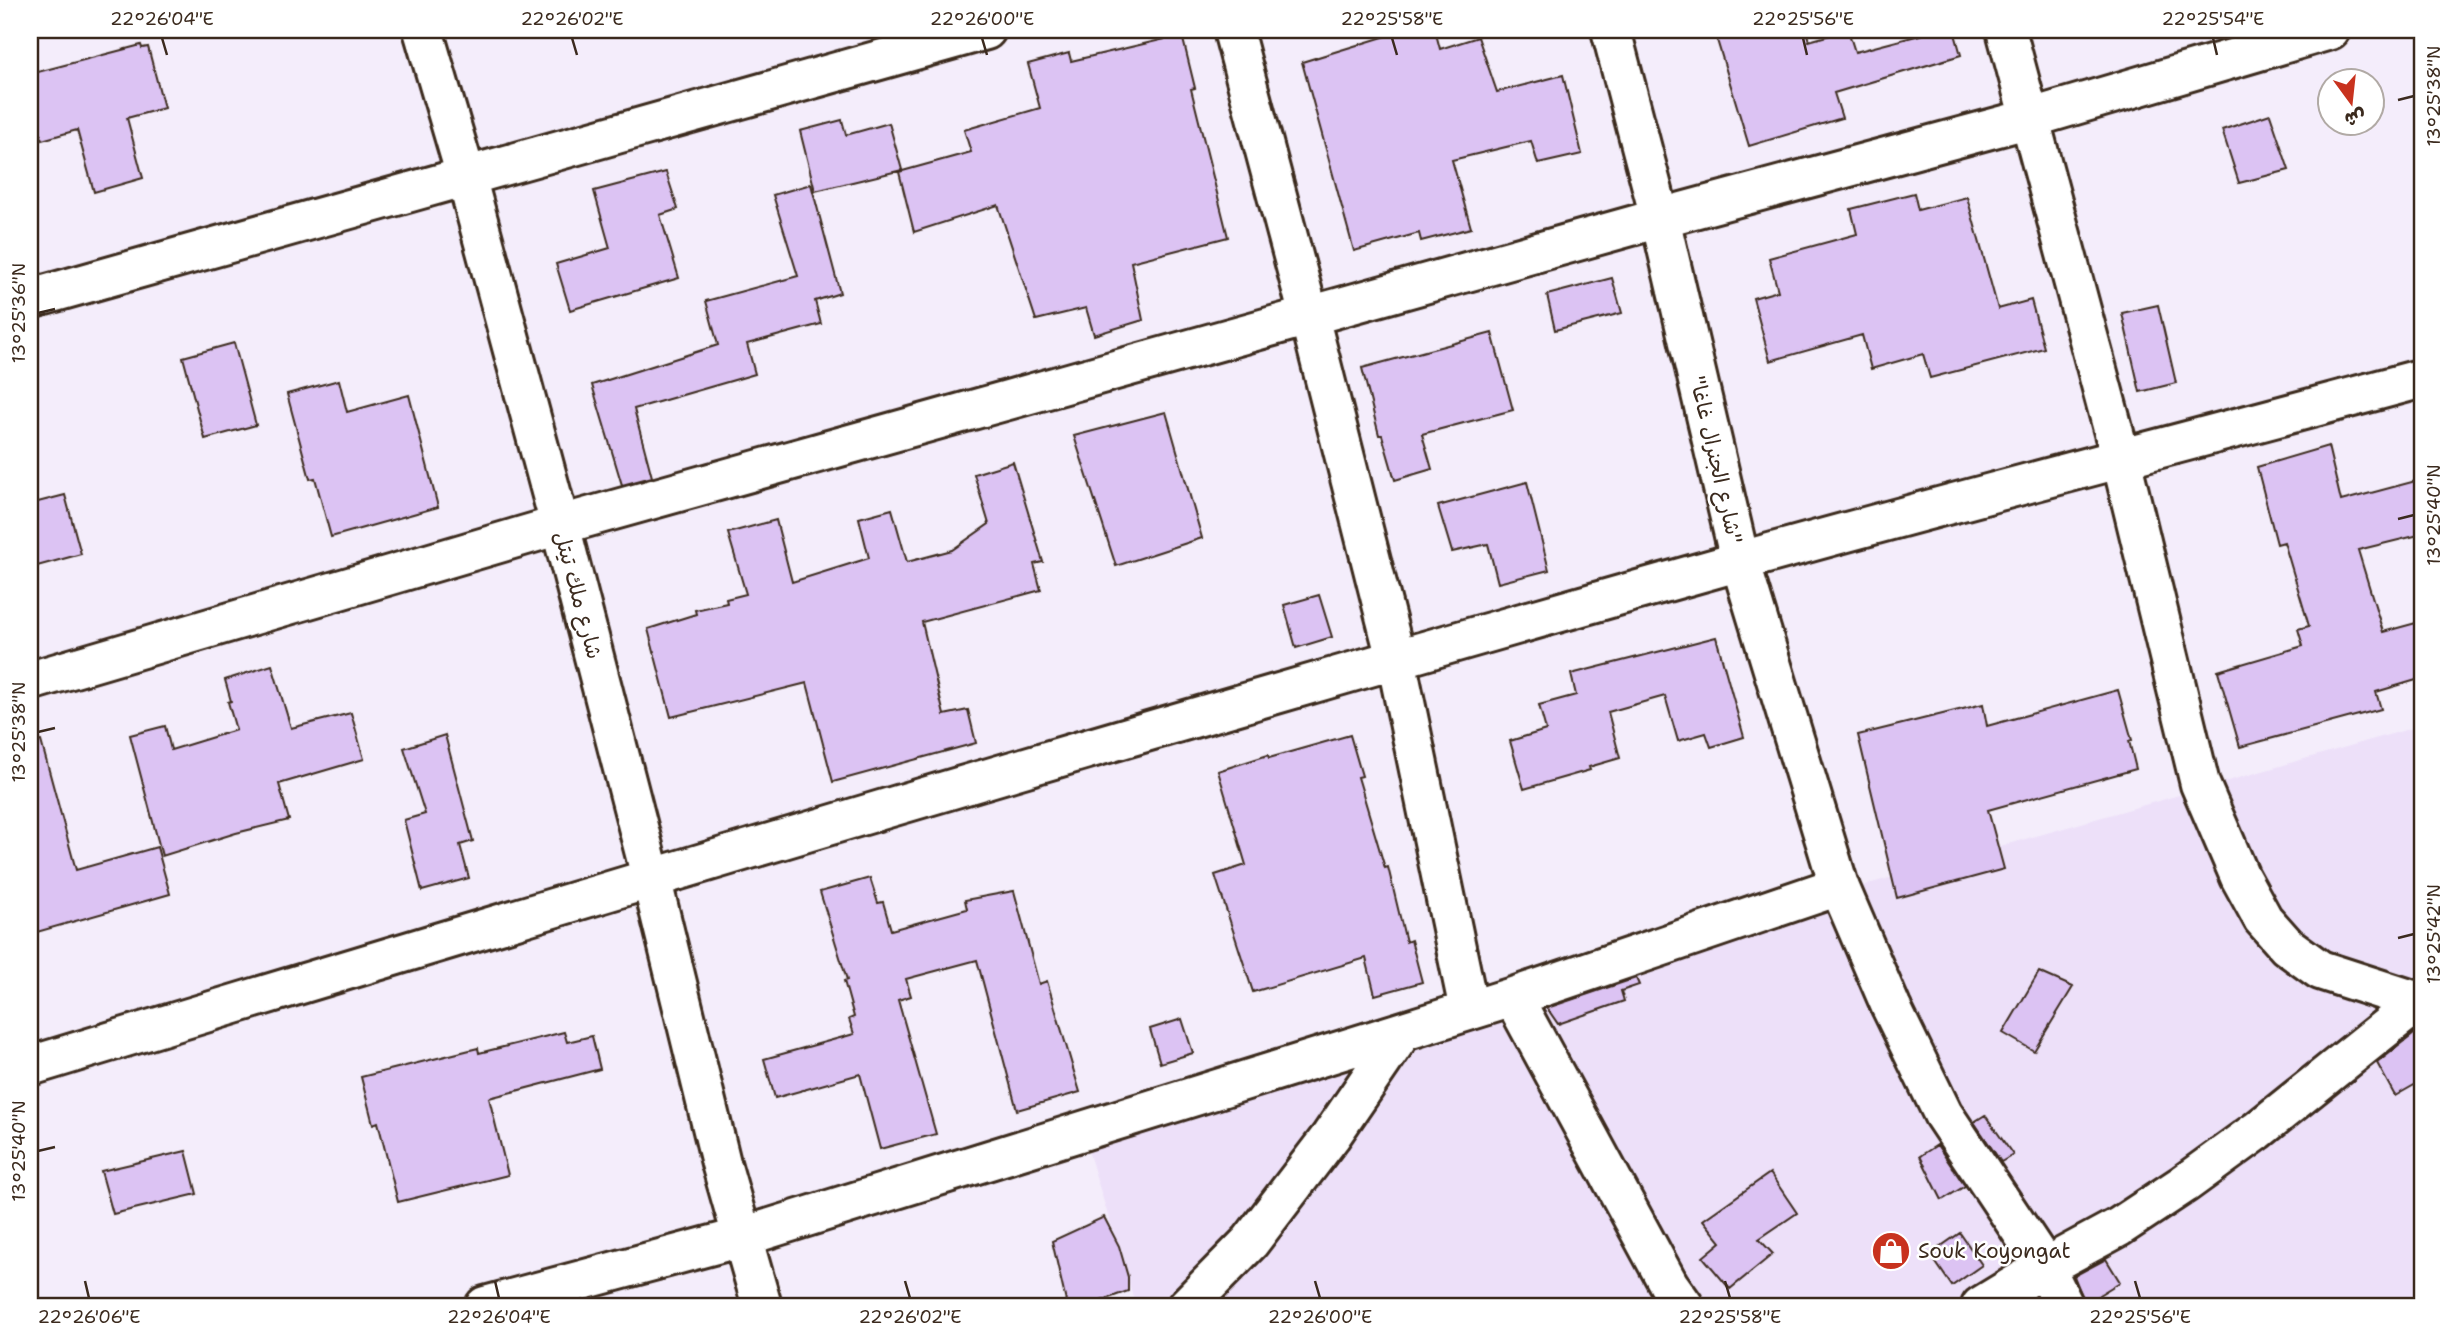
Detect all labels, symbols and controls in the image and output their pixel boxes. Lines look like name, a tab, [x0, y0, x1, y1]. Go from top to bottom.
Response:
text: 22°26'04"E	[110, 7, 214, 31]
text: 22°26'02"E	[520, 7, 624, 31]
text: 22°26'00"E	[930, 7, 1034, 31]
text: 22°25'58"E	[1341, 7, 1443, 31]
text: 22°25'56"E	[1752, 7, 1854, 31]
text: 22°25'54"E	[2162, 7, 2264, 31]
text: 13°25'38"N	[2422, 45, 2446, 147]
north arrow	[2316, 66, 2386, 136]
text: ش	[2342, 103, 2369, 133]
text: 13°25'36"N	[7, 263, 31, 363]
street label: "شارع الجنرال غاغا"	[1682, 373, 1749, 547]
text: 13°25'40"N	[2422, 464, 2446, 566]
street label: شارع ملك تيتل	[547, 528, 609, 662]
text: 13°25'38"N	[7, 681, 31, 783]
text: 13°25'42"N	[2422, 884, 2446, 984]
text: 13°25'40"N	[7, 1100, 31, 1202]
shop icon: Souk Koyongat	[1870, 1230, 1912, 1272]
place label: Souk Koyongat	[1918, 1237, 2071, 1265]
text: 22°26'06"E	[37, 1305, 141, 1329]
text: 22°26'04"E	[447, 1305, 551, 1329]
text: 22°26'02"E	[858, 1305, 962, 1329]
text: 22°26'00"E	[1268, 1305, 1372, 1329]
text: 22°25'58"E	[1679, 1305, 1781, 1329]
text: 22°25'56"E	[2089, 1305, 2191, 1329]

